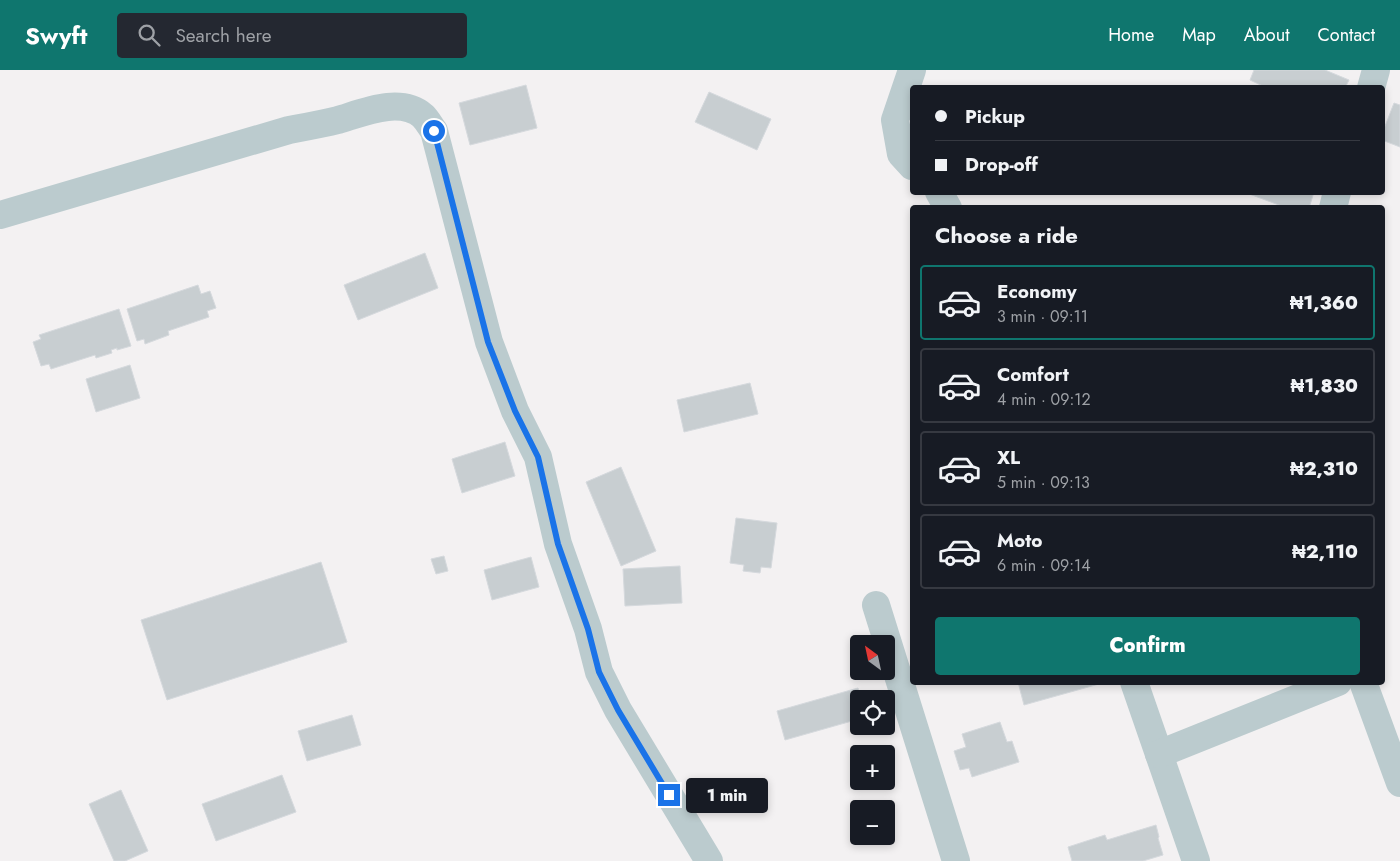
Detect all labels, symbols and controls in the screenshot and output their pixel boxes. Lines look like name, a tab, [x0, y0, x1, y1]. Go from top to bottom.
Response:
search box	[117, 13, 467, 58]
text: Swyft	[25, 18, 87, 53]
icon: search	[135, 21, 163, 49]
text: Search here	[175, 22, 272, 49]
text: Home	[1108, 22, 1154, 48]
text: Map	[1182, 22, 1216, 48]
text: About	[1244, 22, 1289, 48]
text: Contact	[1317, 22, 1375, 48]
text: Pickup	[965, 103, 1025, 130]
route start	[423, 120, 445, 142]
text: Drop-off	[965, 151, 1038, 178]
text: Choose a ride	[935, 219, 1078, 251]
text: Economy	[997, 278, 1077, 305]
icon: car	[937, 280, 982, 325]
text: ₦1,360	[1290, 289, 1358, 316]
text: 3 min · 09:11	[997, 305, 1088, 328]
text: Comfort	[997, 361, 1069, 388]
icon: car	[937, 363, 982, 408]
text: ₦1,830	[1291, 372, 1358, 399]
text: 4 min · 09:12	[997, 388, 1091, 411]
text: XL	[997, 444, 1020, 471]
icon: car	[937, 446, 982, 491]
text: ₦2,310	[1290, 455, 1358, 482]
text: 5 min · 09:13	[997, 471, 1090, 494]
text: Moto	[997, 527, 1042, 554]
icon: car	[937, 529, 982, 574]
text: ₦2,110	[1292, 538, 1358, 565]
text: 6 min · 09:14	[997, 554, 1091, 577]
button: Confirm	[935, 617, 1360, 675]
north arrow	[850, 635, 895, 680]
map controls	[850, 635, 895, 845]
button: locate	[850, 690, 895, 735]
button: +	[850, 745, 895, 790]
callout: 1 min	[686, 778, 769, 812]
route end	[658, 784, 680, 806]
text: 1 min	[707, 784, 747, 807]
button: −	[850, 800, 895, 845]

